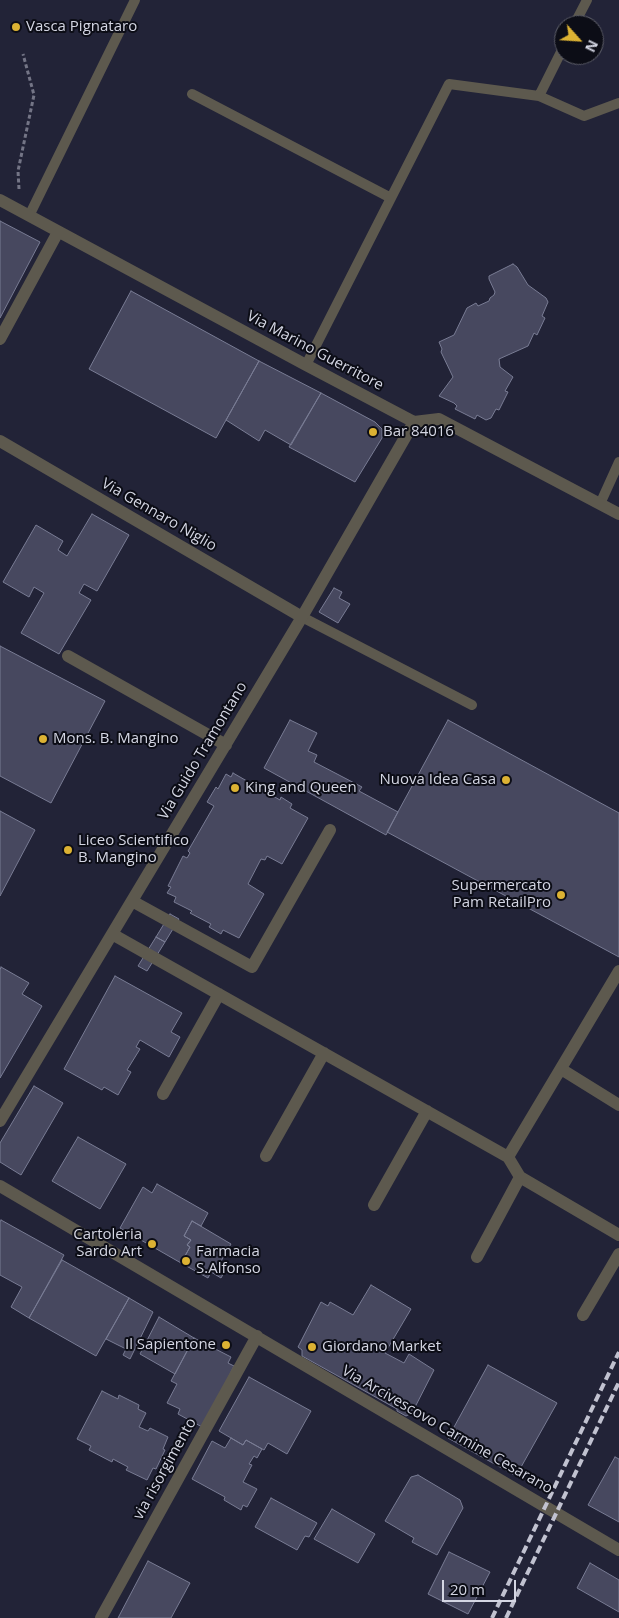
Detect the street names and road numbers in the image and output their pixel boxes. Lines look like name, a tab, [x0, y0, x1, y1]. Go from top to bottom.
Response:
street label: Via Marino Guerritore	[244, 307, 386, 395]
street label: Via Gennaro Niglio	[98, 475, 220, 555]
street label: Via Guido Tramontano	[155, 679, 251, 823]
street label: Via Arcivescovo Carmine Cesarano	[338, 1362, 556, 1498]
street label: via risorgimento	[130, 1415, 200, 1523]

